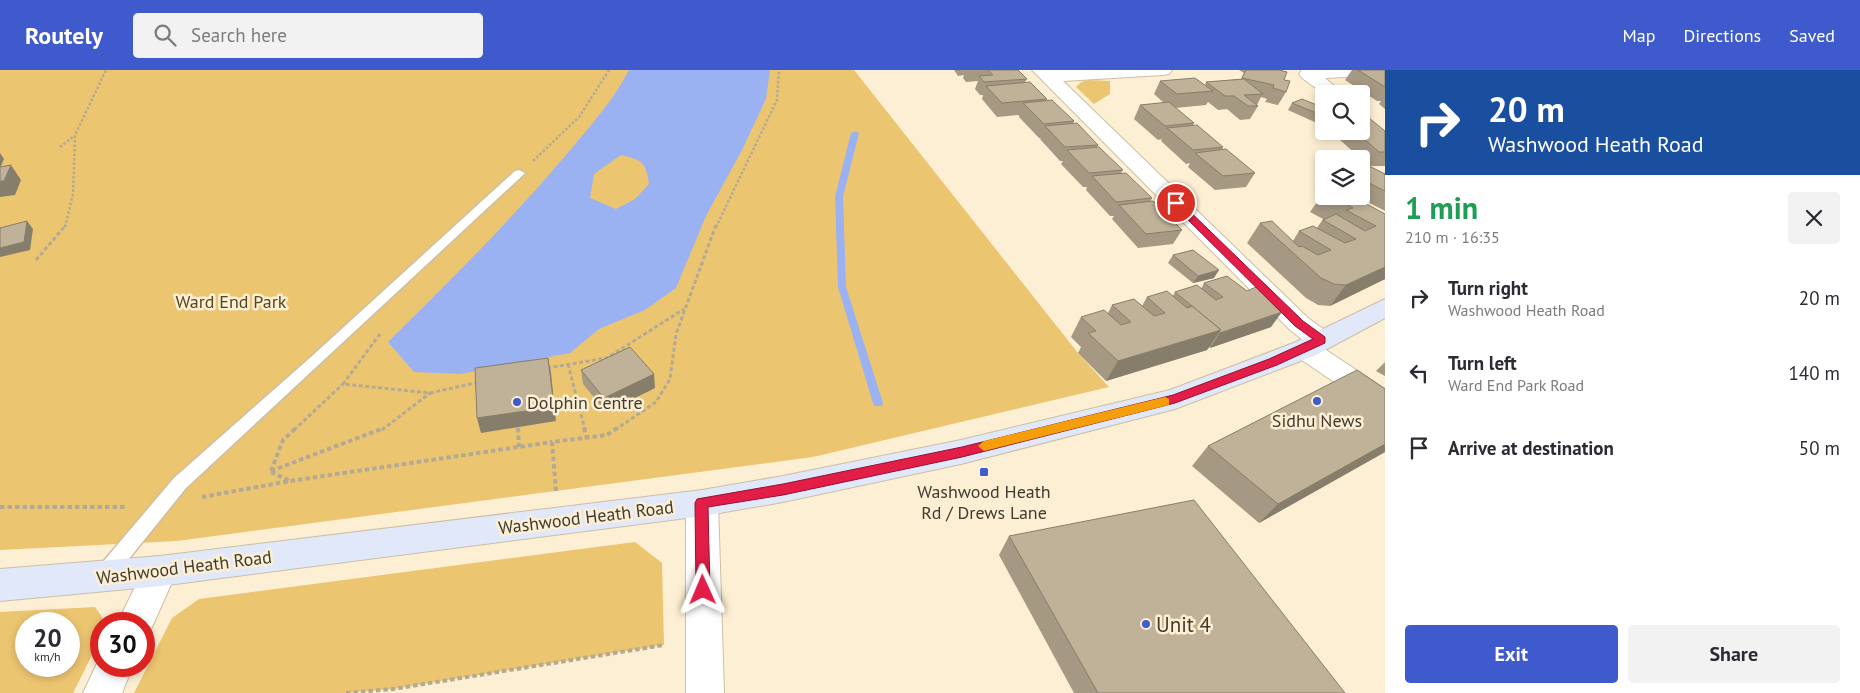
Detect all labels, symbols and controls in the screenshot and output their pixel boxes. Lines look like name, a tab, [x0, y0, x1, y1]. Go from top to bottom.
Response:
search box	[133, 13, 483, 58]
text: Routely	[25, 20, 103, 51]
icon: search	[151, 21, 179, 49]
text: Search here	[191, 23, 287, 47]
text: Map	[1623, 24, 1655, 47]
text: Directions	[1683, 24, 1761, 47]
text: Saved	[1789, 24, 1835, 47]
map controls	[1315, 85, 1370, 205]
button: search	[1315, 85, 1370, 140]
text: 20 m	[1488, 86, 1565, 132]
icon: right	[1405, 90, 1470, 155]
text: Washwood Heath Road	[1488, 130, 1704, 158]
button: layers	[1315, 150, 1370, 205]
pin	[1155, 182, 1197, 224]
text: 1 min	[1405, 188, 1478, 227]
icon: arrive	[1162, 189, 1190, 217]
button: close	[1788, 192, 1840, 244]
text: 210 m · 16:35	[1405, 227, 1500, 247]
text: Turn right	[1448, 276, 1528, 300]
icon: right	[1405, 284, 1433, 312]
text: 20 m	[1799, 286, 1840, 310]
park label: Ward End Park	[176, 290, 287, 313]
text: Washwood Heath Road	[1448, 300, 1605, 320]
text: Turn left	[1448, 351, 1517, 375]
icon: left	[1405, 359, 1433, 387]
text: 140 m	[1788, 361, 1840, 385]
text: Ward End Park Road	[1448, 375, 1584, 395]
place label: Dolphin Centre	[527, 391, 643, 414]
marker: Sidhu News	[1311, 395, 1323, 407]
marker: Dolphin Centre	[511, 396, 523, 408]
place label: Sidhu News	[1272, 409, 1362, 432]
icon: arrive	[1405, 434, 1433, 462]
text: Arrive at destination	[1448, 436, 1614, 460]
text: 50 m	[1799, 436, 1840, 460]
marker: Washwood Heath Rd / Drews Lane	[978, 466, 990, 478]
place label: Washwood Heath Rd / Drews Lane	[917, 480, 1051, 524]
street label: Washwood Heath Road	[497, 495, 675, 539]
street label: Washwood Heath Road	[95, 545, 273, 589]
position arrow	[676, 563, 728, 615]
place label: Unit 4	[1156, 611, 1211, 638]
speed limit sign: 30	[90, 612, 155, 677]
marker: Unit 4	[1140, 618, 1152, 630]
text: 20	[33, 622, 62, 654]
button: Exit	[1405, 625, 1618, 683]
button: Share	[1628, 625, 1840, 683]
text: km/h	[34, 649, 61, 664]

